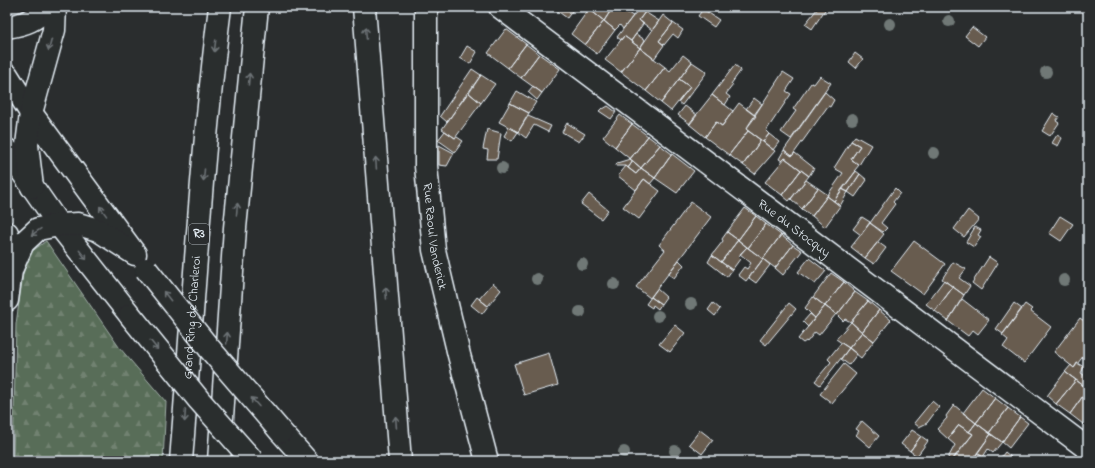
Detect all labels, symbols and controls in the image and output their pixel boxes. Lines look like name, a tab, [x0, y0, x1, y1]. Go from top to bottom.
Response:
one-way arrow	[363, 27, 370, 40]
one-way arrow	[46, 39, 53, 52]
one-way arrow	[212, 39, 219, 52]
one-way arrow	[245, 73, 253, 86]
one-way arrow	[373, 157, 380, 170]
one-way arrow	[200, 168, 207, 181]
street label: Rue Raoul Vanderick	[418, 182, 453, 292]
street label: Rue du Stocquy	[754, 194, 835, 263]
one-way arrow	[233, 203, 240, 216]
one-way arrow	[99, 206, 108, 217]
road number: R3	[189, 224, 209, 244]
one-way arrow	[30, 228, 41, 237]
one-way arrow	[79, 250, 88, 261]
street label: Grand Ring de Charleroi	[178, 255, 206, 380]
one-way arrow	[383, 286, 390, 299]
one-way arrow	[163, 290, 171, 301]
one-way arrow	[224, 332, 231, 345]
one-way arrow	[150, 340, 159, 351]
one-way arrow	[251, 397, 260, 407]
one-way arrow	[181, 409, 188, 422]
one-way arrow	[393, 416, 400, 429]

